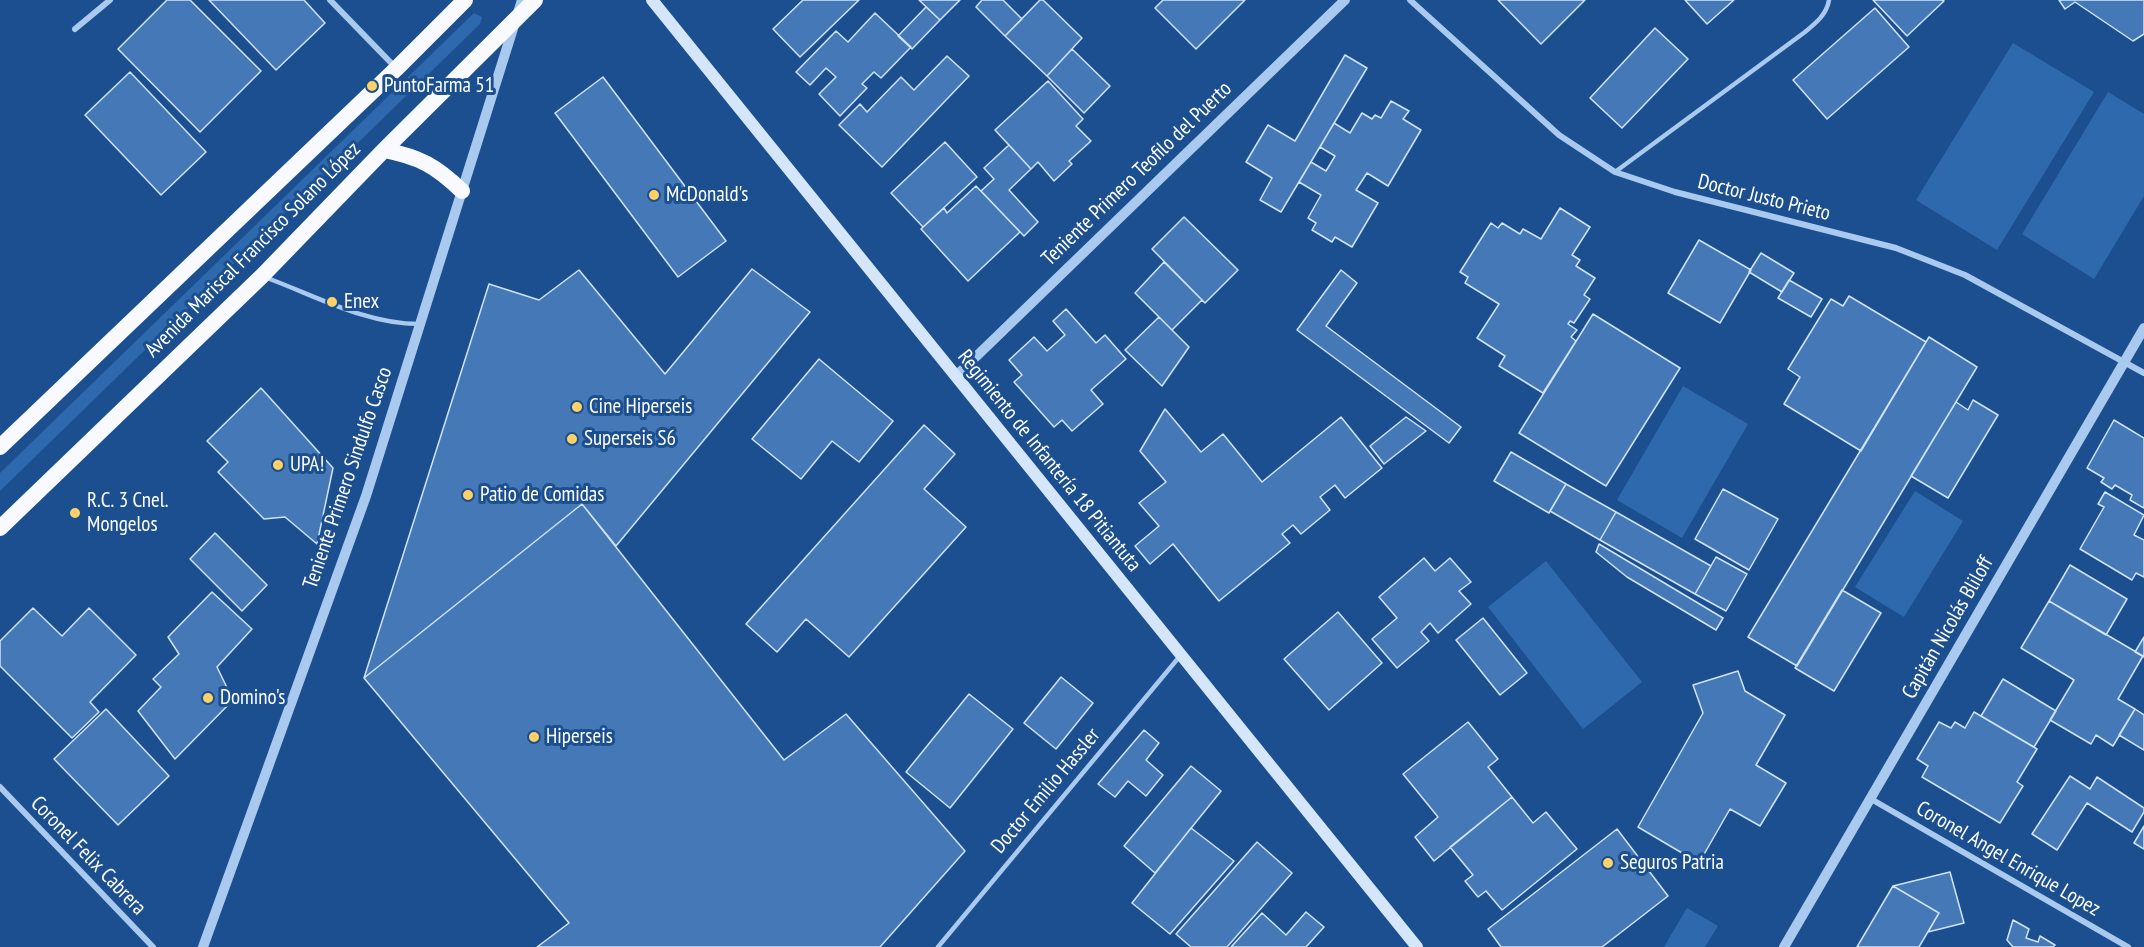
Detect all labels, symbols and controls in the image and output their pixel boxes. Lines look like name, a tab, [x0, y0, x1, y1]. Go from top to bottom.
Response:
place label: PuntoFarma 51	[384, 73, 494, 99]
street label: Teniente Primero Teofilo del Puerto	[1037, 77, 1237, 271]
marker: PuntoFarma 51	[365, 79, 379, 93]
street label: Avenida Mariscal Francisco Solano López	[140, 137, 366, 363]
street label: Doctor Justo Prieto	[1695, 169, 1833, 227]
place label: McDonald's	[666, 182, 748, 208]
marker: McDonald's	[647, 188, 661, 202]
place label: Enex	[344, 289, 379, 315]
marker: Enex	[325, 295, 339, 309]
street label: Regimiento de Infantería 18 Pitiantuta	[952, 345, 1146, 577]
street label: Teniente Primero Sindulfo Casco	[298, 364, 398, 592]
place label: Cine Hiperseis	[589, 394, 692, 420]
marker: Cine Hiperseis	[570, 400, 584, 414]
place label: Superseis S6	[584, 426, 676, 452]
marker: Superseis S6	[565, 432, 579, 446]
place label: UPA!	[290, 452, 324, 478]
marker: UPA!	[271, 458, 285, 472]
place label: Patio de Comidas	[480, 482, 604, 508]
place label: R.C. 3 Cnel. Mongelos	[87, 488, 168, 538]
marker: Patio de Comidas	[461, 488, 475, 502]
marker: R.C. 3 Cnel. Mongelos	[68, 506, 82, 520]
street label: Capitán Nicolás Bliloff	[1897, 552, 1999, 704]
place label: Domino's	[220, 685, 285, 711]
marker: Domino's	[201, 691, 215, 705]
street label: Doctor Emilio Hassler	[986, 723, 1106, 859]
place label: Hiperseis	[546, 724, 613, 750]
marker: Hiperseis	[527, 730, 541, 744]
street label: Coronel Felix Cabrera	[25, 791, 151, 921]
street label: Coronel Angel Enrique Lopez	[1911, 796, 2105, 922]
place label: Seguros Patria	[1620, 850, 1724, 876]
marker: Seguros Patria	[1601, 856, 1615, 870]

